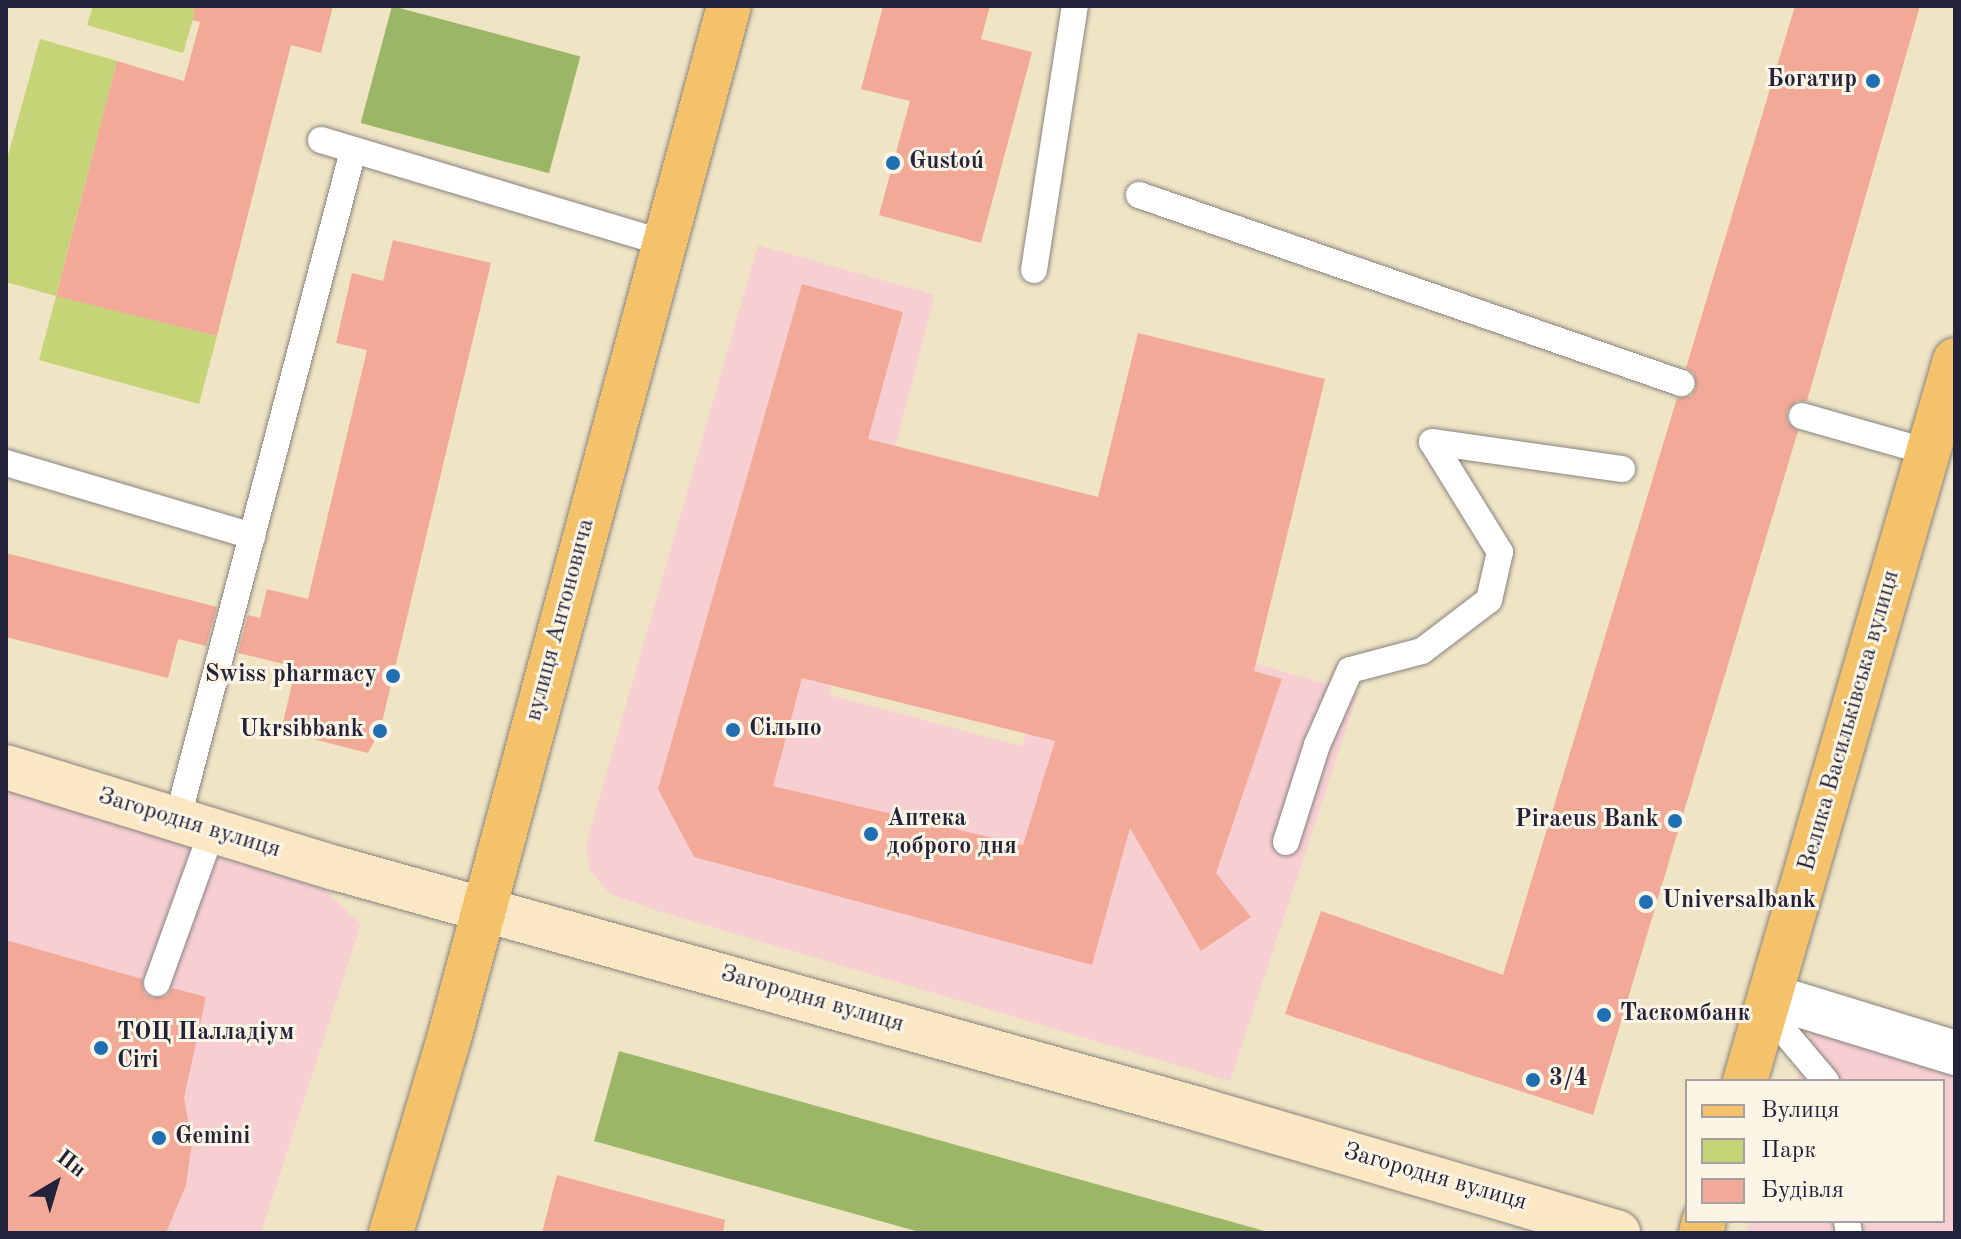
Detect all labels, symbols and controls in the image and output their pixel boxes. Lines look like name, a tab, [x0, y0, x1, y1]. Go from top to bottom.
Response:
place label: Богатир	[1767, 67, 1857, 95]
marker: Богатир	[1864, 72, 1882, 90]
place label: Gustoú	[909, 149, 984, 177]
marker: Gustoú	[884, 154, 902, 172]
street label: вулиця Антоновича	[520, 516, 602, 724]
street label: Велика Васильківська вулиця	[1793, 567, 1907, 875]
place label: Swiss pharmacy	[205, 662, 377, 690]
marker: Swiss pharmacy	[384, 667, 402, 685]
place label: Сільпо	[749, 716, 822, 744]
place label: Ukrsibbank	[239, 717, 364, 745]
marker: Сільпо	[724, 721, 742, 739]
marker: Ukrsibbank	[371, 722, 389, 740]
street label: Загородня вулиця	[94, 783, 284, 865]
place label: Аптека доброго дня	[887, 806, 1017, 862]
place label: Piraeus Bank	[1515, 807, 1659, 835]
marker: Piraeus Bank	[1666, 812, 1684, 830]
marker: Аптека доброго дня	[862, 825, 880, 843]
place label: Universalbank	[1662, 888, 1816, 916]
marker: Universalbank	[1637, 893, 1655, 911]
street label: Загородня вулиця	[717, 960, 907, 1040]
place label: Таскомбанк	[1620, 1001, 1750, 1029]
marker: Таскомбанк	[1595, 1006, 1613, 1024]
place label: ТОЦ Палладіум Сіті	[117, 1020, 294, 1076]
marker: ТОЦ Палладіум Сіті	[92, 1039, 110, 1057]
place label: 3/4	[1549, 1066, 1588, 1094]
marker: 3/4	[1524, 1071, 1542, 1089]
legend	[1685, 1079, 1945, 1223]
text: Вулиця	[1761, 1099, 1840, 1123]
place label: Gemini	[175, 1124, 250, 1152]
marker: Gemini	[150, 1129, 168, 1147]
street label: Загородня вулиця	[1340, 1138, 1530, 1218]
text: Парк	[1761, 1139, 1816, 1163]
north arrow	[16, 1143, 96, 1223]
text: Пн	[52, 1146, 89, 1182]
text: Будівля	[1761, 1179, 1844, 1203]

